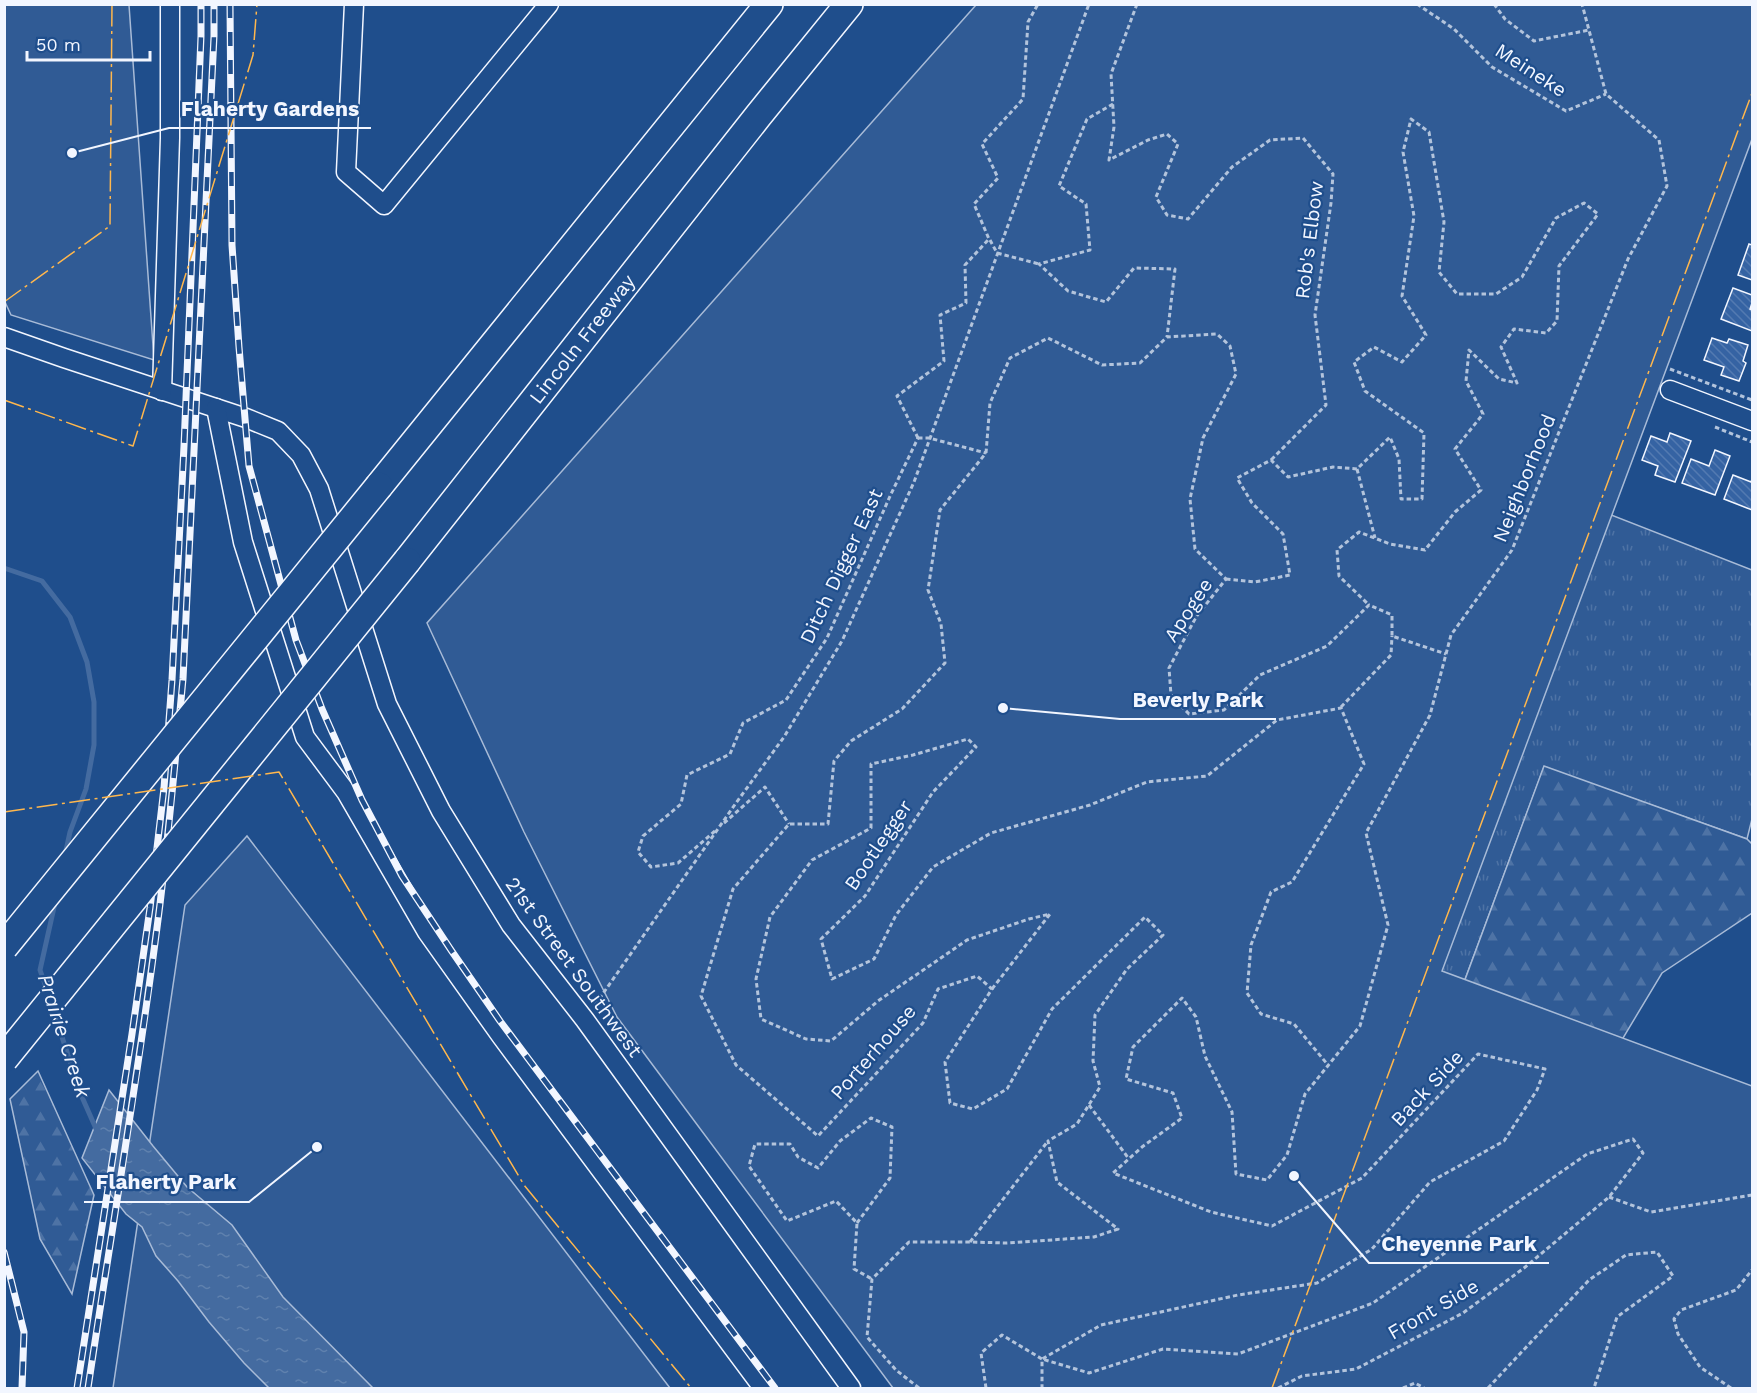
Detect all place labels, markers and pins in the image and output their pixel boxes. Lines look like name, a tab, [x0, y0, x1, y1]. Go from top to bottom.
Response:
callout: Flaherty Gardens	[169, 89, 371, 128]
callout: Beverly Park	[1120, 680, 1276, 719]
callout: Flaherty Park	[84, 1163, 249, 1202]
callout: Cheyenne Park	[1369, 1224, 1549, 1263]

